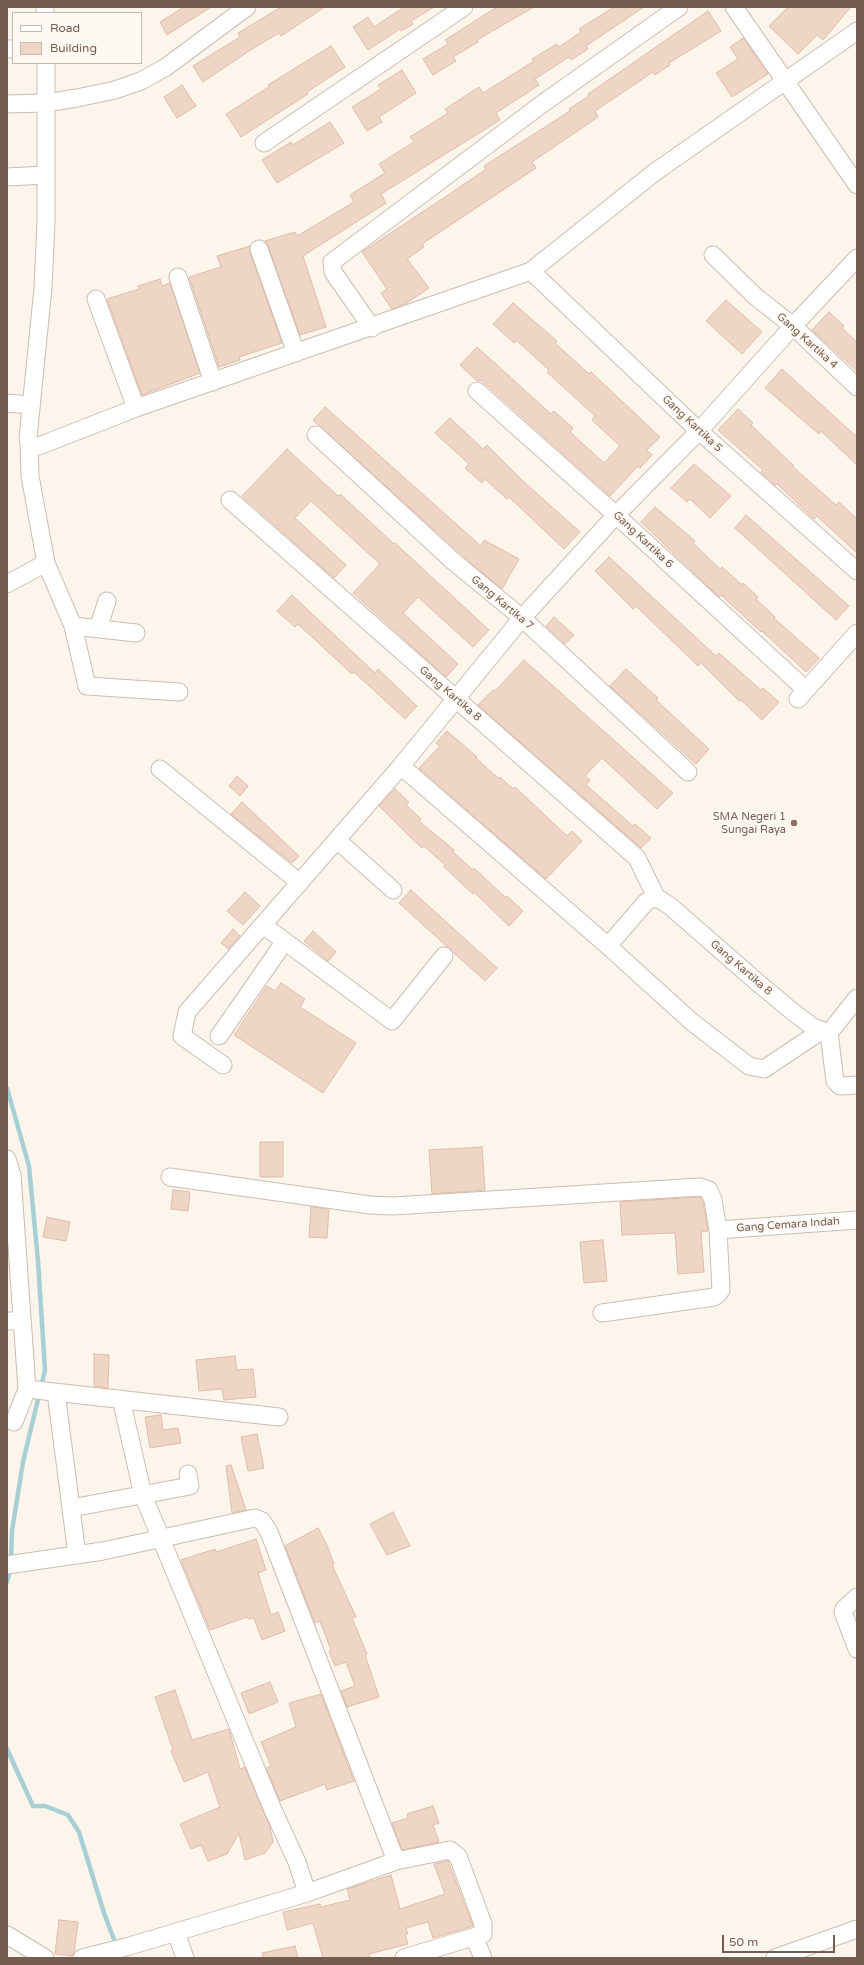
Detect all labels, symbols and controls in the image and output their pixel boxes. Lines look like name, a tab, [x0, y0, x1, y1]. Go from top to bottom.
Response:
legend	[12, 12, 142, 64]
text: Road	[50, 21, 80, 35]
text: Building	[50, 41, 97, 55]
street label: Gang Kartika 4	[774, 310, 840, 372]
street label: Gang Kartika 5	[659, 393, 725, 455]
street label: Gang Kartika 6	[610, 509, 676, 571]
street label: Gang Kartika 7	[468, 573, 536, 633]
street label: Gang Kartika 8	[416, 664, 484, 724]
place label: SMA Negeri 1 Sungai Raya	[713, 810, 786, 836]
marker: SMA Negeri 1 Sungai Raya	[789, 818, 799, 828]
street label: Gang Kartika 8	[707, 938, 775, 998]
street label: Gang Cemara Indah	[736, 1215, 840, 1235]
scale bar	[724, 1927, 837, 1953]
text: 50 m	[729, 1935, 758, 1949]

